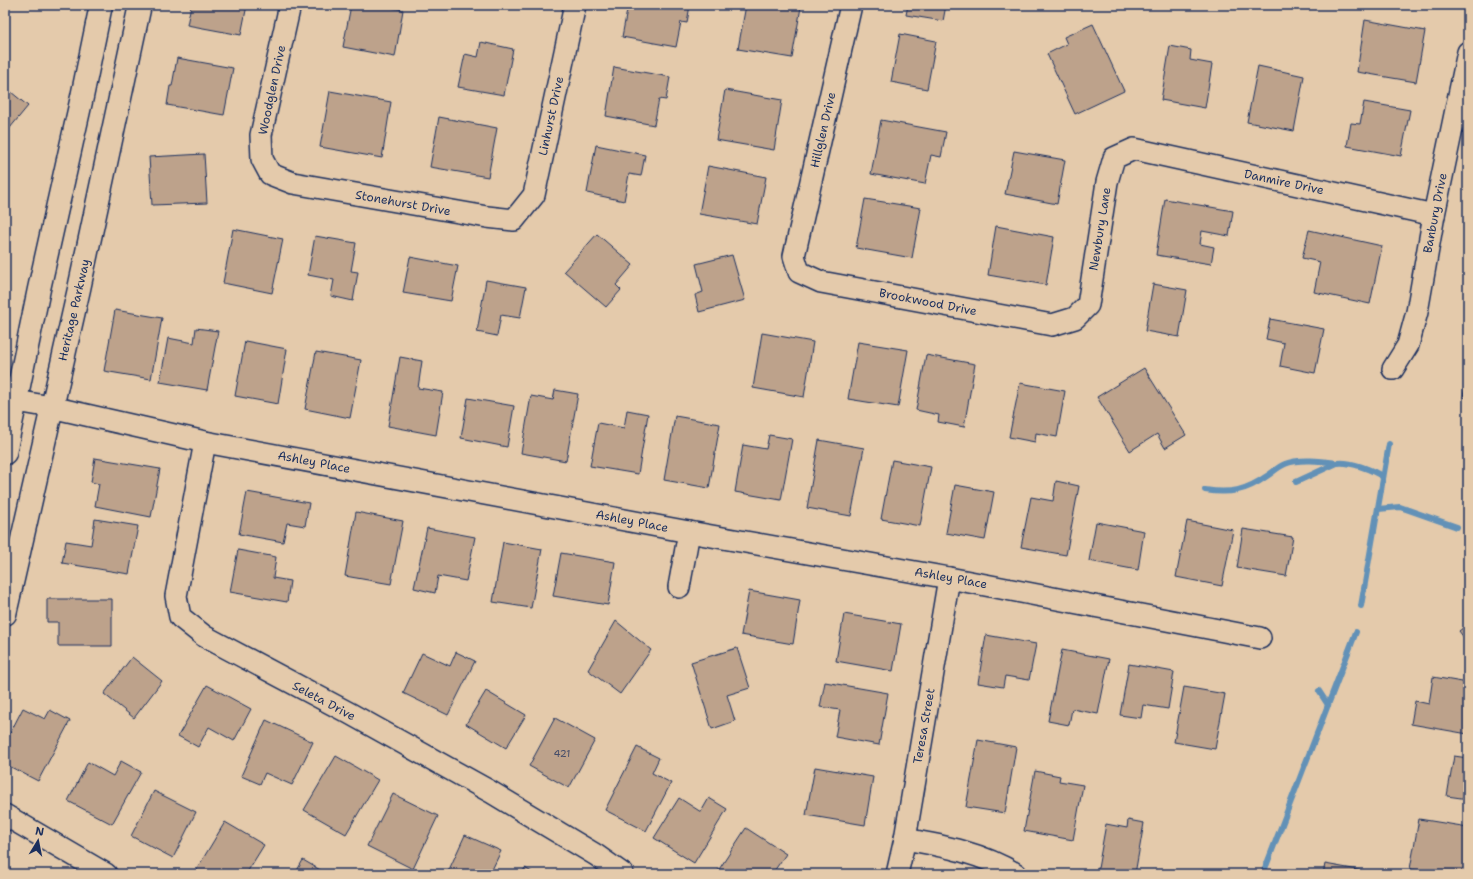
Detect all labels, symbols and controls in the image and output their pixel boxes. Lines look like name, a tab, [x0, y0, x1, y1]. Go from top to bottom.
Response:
street label: Woodglen Drive	[255, 43, 289, 136]
street label: Linhurst Drive	[535, 75, 567, 157]
street label: Hillglen Drive	[807, 90, 840, 169]
street label: Danmire Drive	[1243, 166, 1326, 198]
street label: Banbury Drive	[1419, 171, 1451, 255]
street label: Newbury Lane	[1085, 186, 1115, 272]
street label: Stonehurst Drive	[354, 187, 452, 219]
street label: Heritage Parkway	[54, 257, 94, 363]
street label: Brookwood Drive	[878, 285, 978, 319]
street label: Ashley Place	[276, 447, 352, 477]
street label: Ashley Place	[594, 506, 670, 536]
street label: Ashley Place	[913, 564, 989, 592]
street label: Seleta Drive	[290, 678, 359, 724]
street label: Teresa Street	[909, 687, 939, 765]
house number: 421	[554, 747, 570, 760]
north arrow	[18, 821, 58, 861]
text: N	[34, 824, 46, 840]

